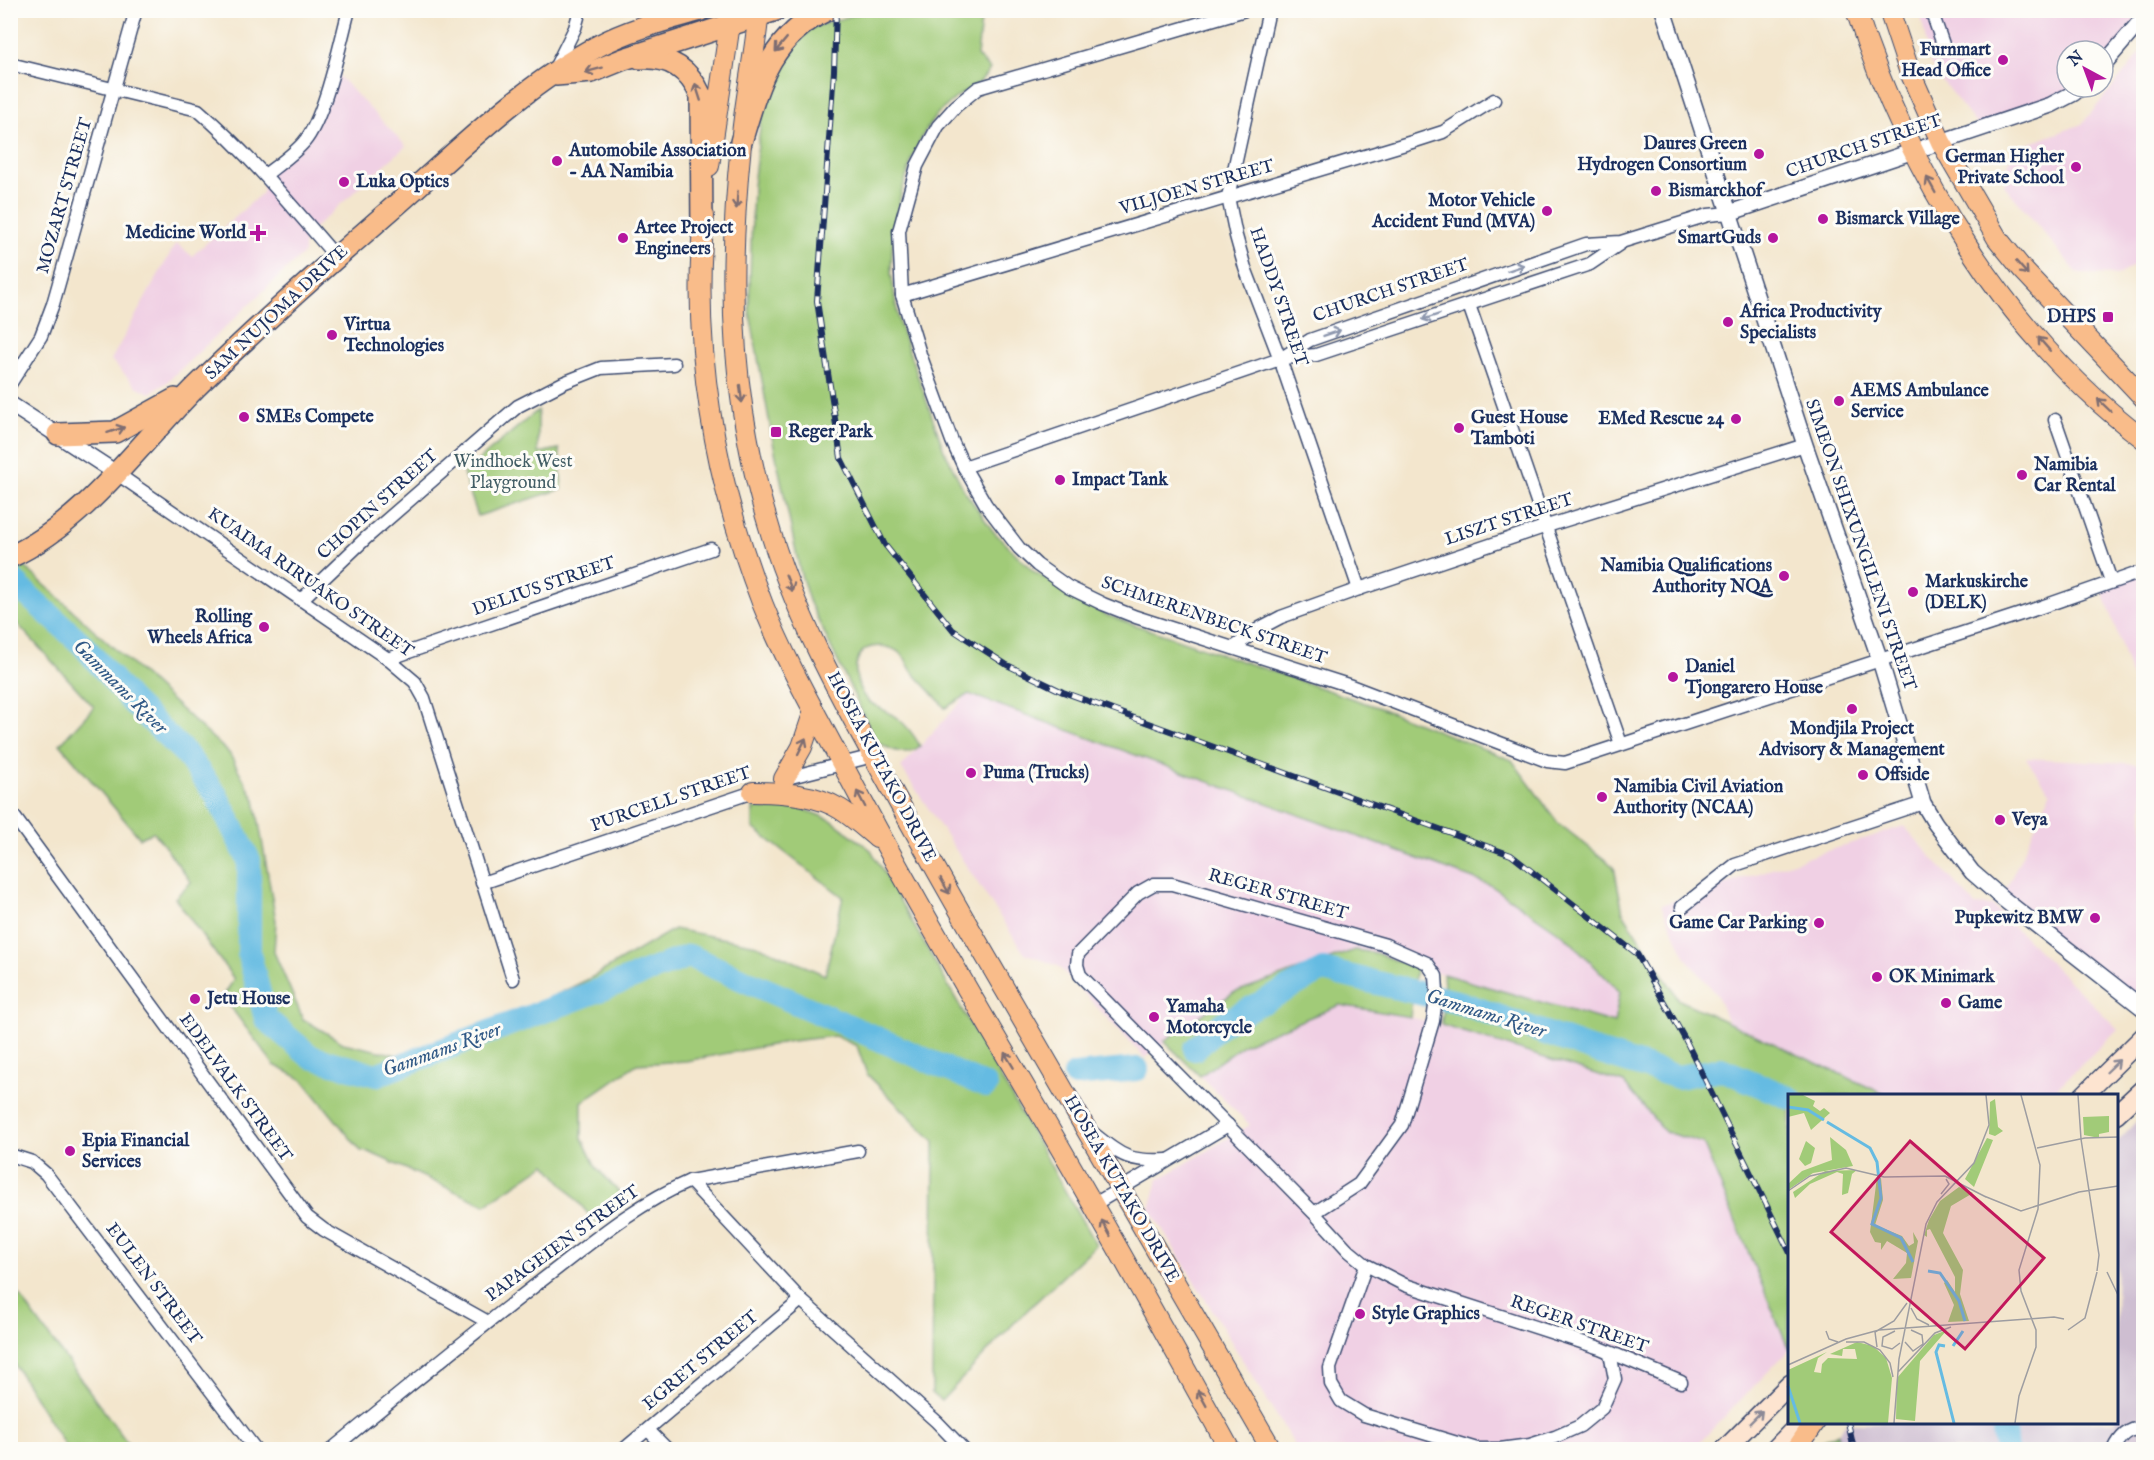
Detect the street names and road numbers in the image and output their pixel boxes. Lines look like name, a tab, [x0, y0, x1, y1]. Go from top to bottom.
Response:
street label: CHURCH STREET	[1783, 110, 1945, 184]
street label: MOZART STREET	[32, 116, 98, 276]
street label: VILJOEN STREET	[1116, 155, 1277, 221]
street label: HADDY STREET	[1243, 224, 1313, 370]
street label: SAM NUJOMA DRIVE	[200, 241, 354, 385]
street label: CHURCH STREET	[1310, 254, 1472, 328]
street label: SIMEON SHIXUNGILENI STREET	[1799, 396, 1921, 694]
street label: CHOPIN STREET	[313, 445, 443, 565]
street label: LISZT STREET	[1442, 488, 1576, 552]
street label: KUAIMA RIRUAKO STREET	[202, 503, 418, 663]
street label: DELIUS STREET	[470, 552, 618, 622]
street label: SCHMERENBECK STREET	[1098, 572, 1330, 670]
street label: HOSEA KUTAKO DRIVE	[821, 668, 941, 866]
street label: PURCELL STREET	[588, 762, 754, 838]
street label: REGER STREET	[1205, 864, 1351, 926]
street label: EDELVALK STREET	[173, 1009, 297, 1167]
street label: HOSEA KUTAKO DRIVE	[1058, 1091, 1184, 1287]
street label: PAPAGEIEN STREET	[482, 1180, 644, 1308]
street label: EULEN STREET	[100, 1219, 206, 1349]
street label: REGER STREET	[1507, 1291, 1651, 1359]
street label: EGRET STREET	[639, 1306, 763, 1416]

